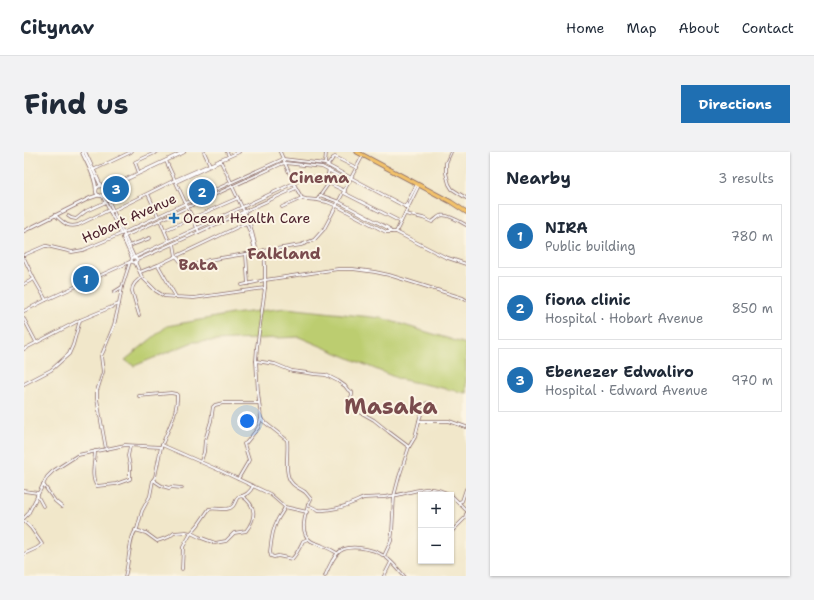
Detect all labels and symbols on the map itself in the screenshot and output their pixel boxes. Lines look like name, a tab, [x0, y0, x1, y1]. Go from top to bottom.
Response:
district label: Cinema	[289, 167, 349, 188]
pin: 3	[103, 174, 129, 204]
pin: 2	[189, 177, 215, 207]
street label: Hobart Avenue	[79, 189, 179, 247]
place label: Ocean Health Care	[183, 209, 310, 227]
marker: Ocean Health Care	[168, 212, 180, 224]
district label: Falkland	[247, 243, 321, 264]
district label: Bata	[178, 254, 218, 275]
pin: 1	[73, 264, 99, 294]
district label: Masaka	[344, 392, 438, 421]
your location	[237, 411, 257, 431]

